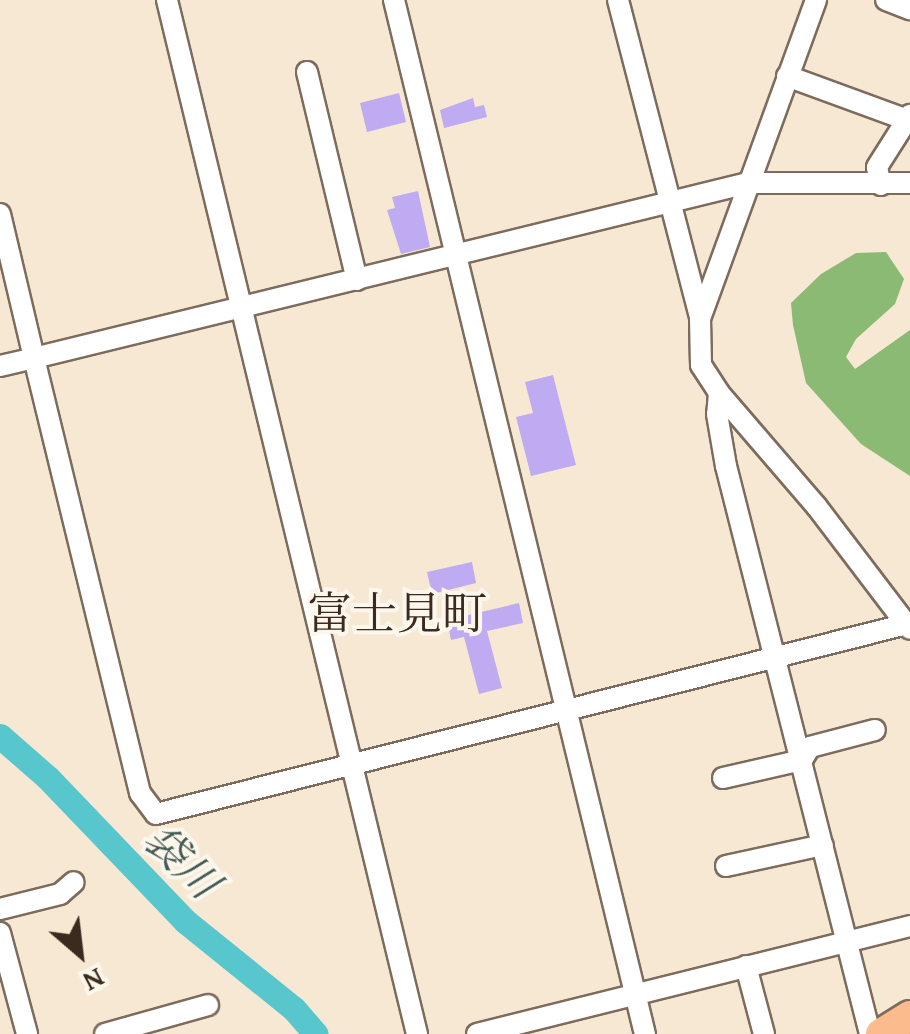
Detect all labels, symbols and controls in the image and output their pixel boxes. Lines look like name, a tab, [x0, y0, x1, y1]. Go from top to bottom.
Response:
district label: 富士見町	[307, 586, 487, 640]
water label: 袋川	[134, 814, 230, 908]
north arrow	[30, 904, 130, 1004]
text: N	[76, 958, 112, 1003]

